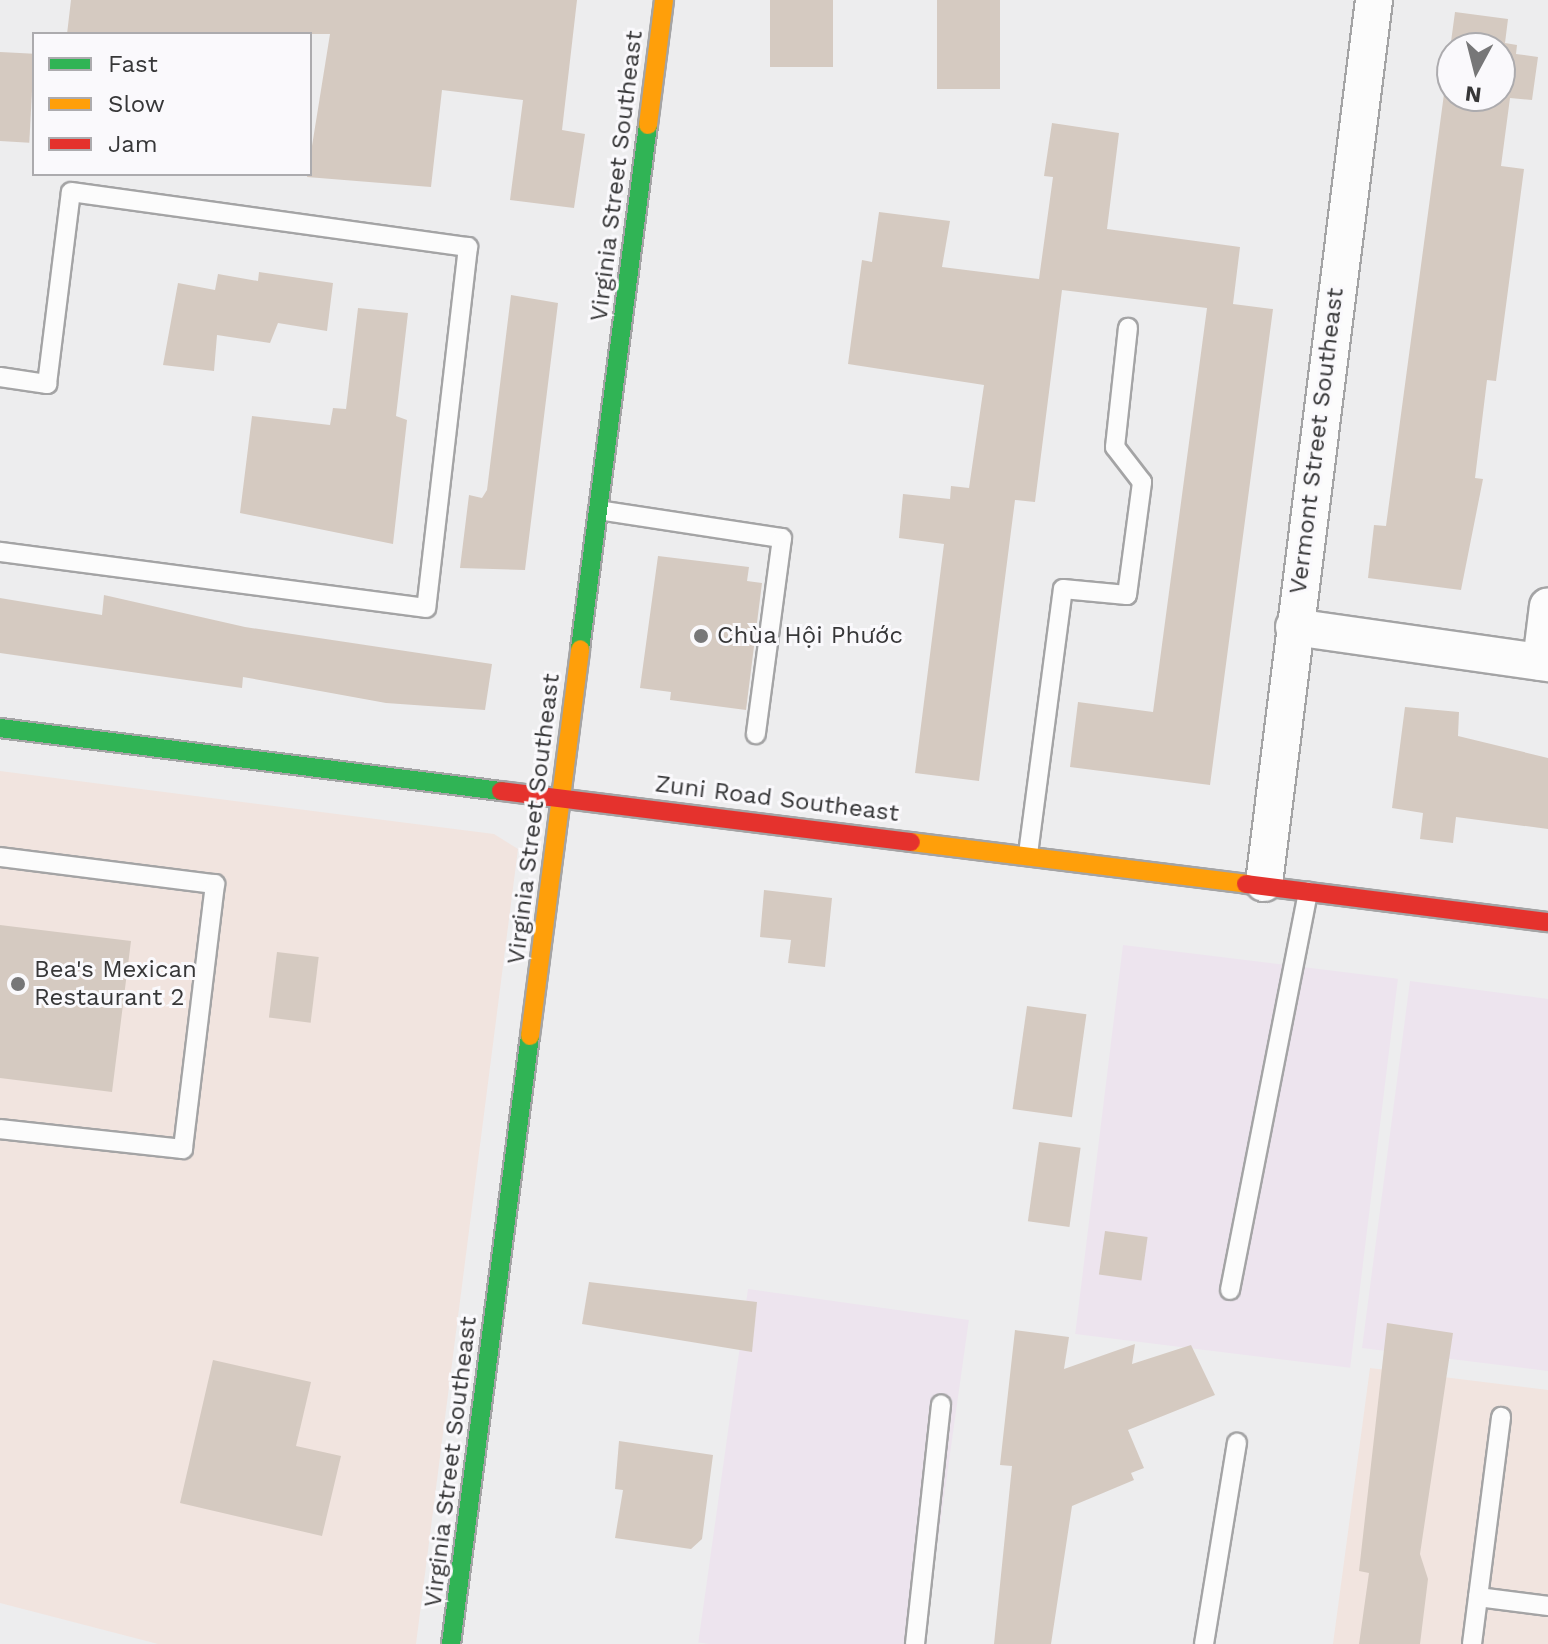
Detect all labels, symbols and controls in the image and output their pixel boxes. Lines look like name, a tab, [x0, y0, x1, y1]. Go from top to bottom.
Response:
street label: Virginia Street Southeast	[585, 29, 649, 323]
legend	[32, 32, 312, 176]
north arrow	[1436, 32, 1516, 112]
text: Fast	[108, 50, 158, 78]
text: N	[1464, 81, 1483, 108]
text: Slow	[108, 90, 165, 118]
text: Jam	[108, 130, 158, 158]
street label: Vermont Street Southeast	[1284, 286, 1350, 596]
place label: Chùa Hội Phước	[717, 622, 903, 650]
marker: Chùa Hội Phước	[692, 627, 710, 645]
street label: Virginia Street Southeast	[502, 672, 566, 966]
street label: Zuni Road Southeast	[654, 770, 900, 828]
place label: Bea's Mexican Restaurant 2	[34, 956, 197, 1012]
marker: Bea's Mexican Restaurant 2	[9, 975, 27, 993]
street label: Virginia Street Southeast	[419, 1315, 483, 1609]

